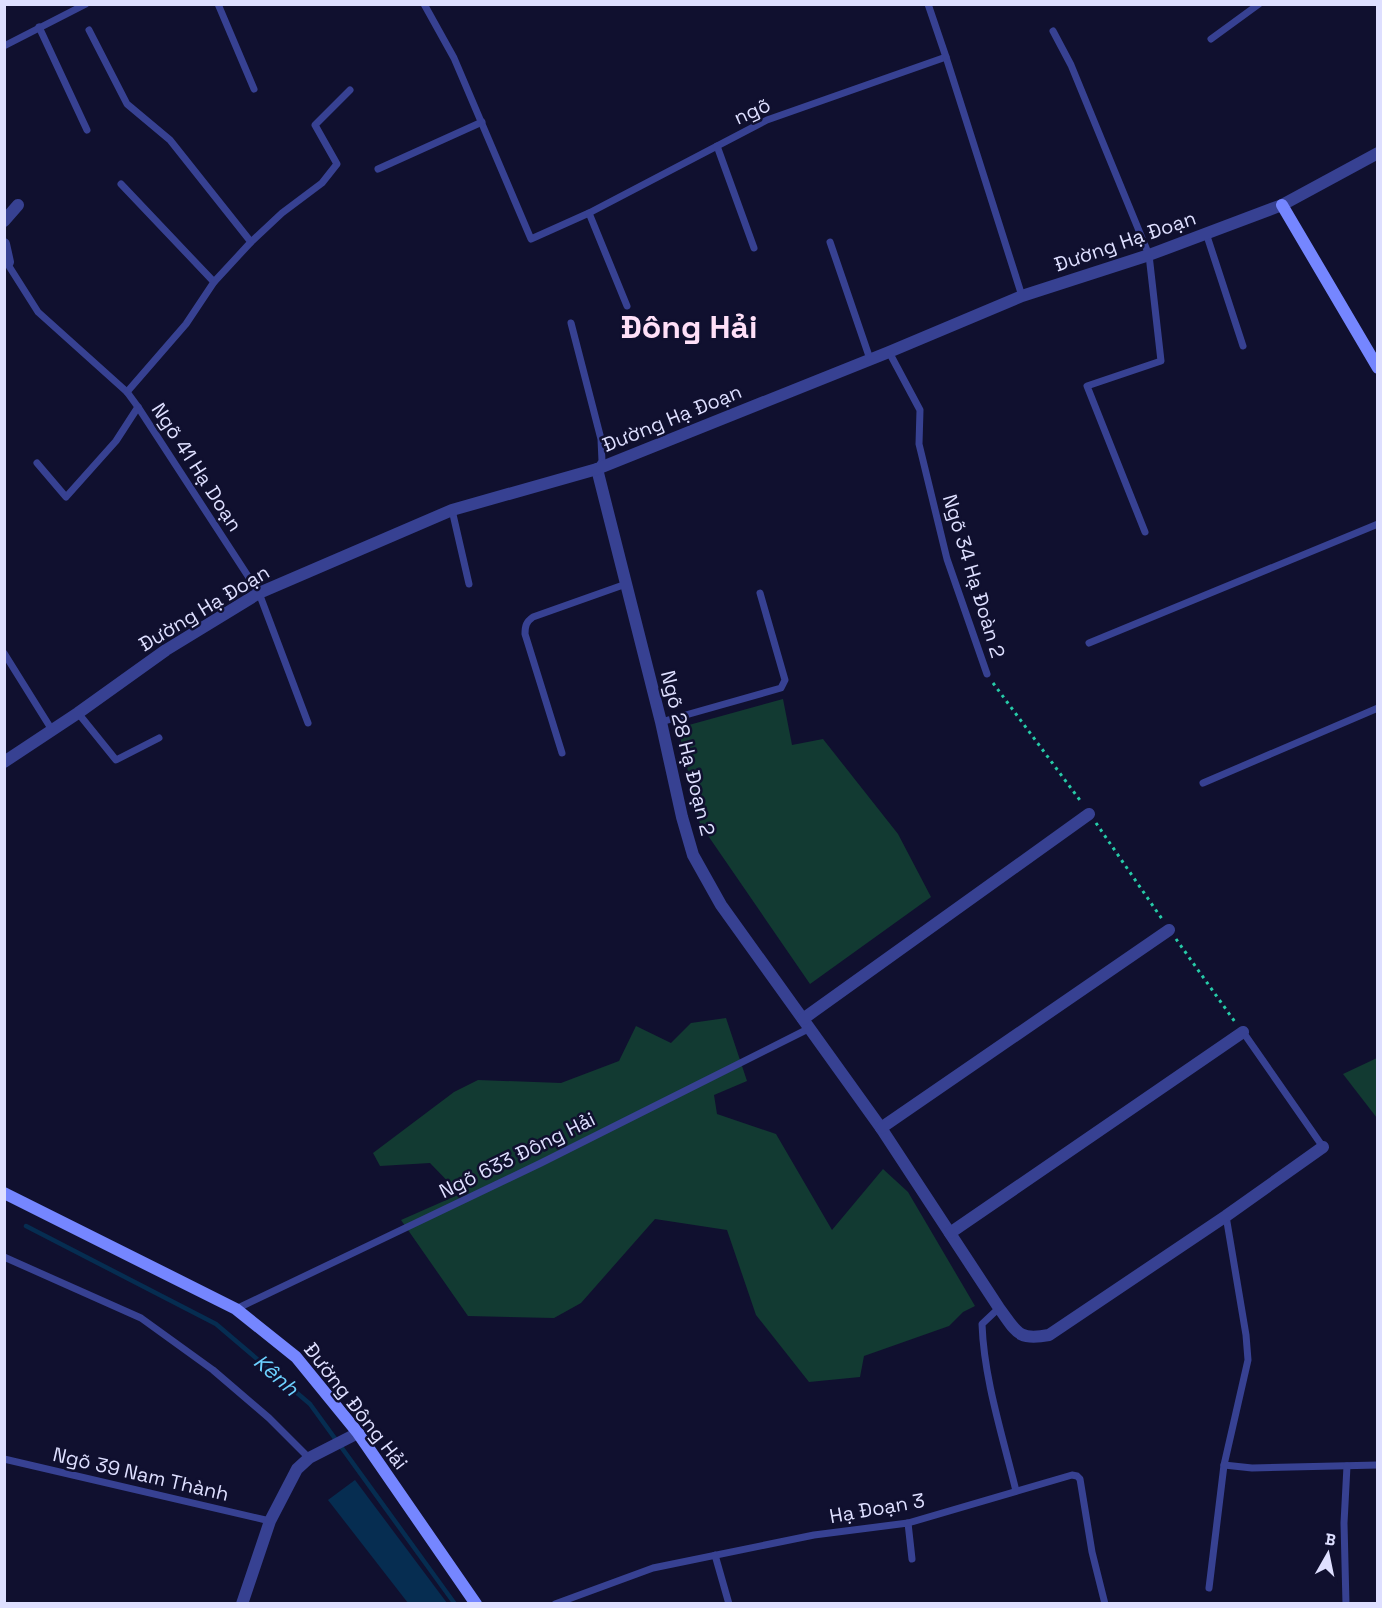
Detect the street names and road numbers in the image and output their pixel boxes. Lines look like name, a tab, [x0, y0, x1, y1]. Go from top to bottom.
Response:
street label: ngõ	[730, 92, 774, 130]
street label: Đường Hạ Đoạn	[1051, 205, 1199, 277]
street label: Đường Hạ Đoạn	[599, 378, 745, 458]
street label: Ngõ 41 Hạ Doạn	[146, 398, 248, 536]
street label: Ngõ 34 Hạ Đoàn 2	[937, 491, 1011, 661]
street label: Đường Hạ Đoạn	[134, 559, 274, 657]
street label: Ngõ 28 Hạ Đoạn 2	[655, 668, 721, 838]
street label: Ngõ 633 Đông Hải	[435, 1106, 599, 1204]
street label: Đường Đông Hải	[298, 1337, 414, 1475]
street label: Ngõ 39 Nam Thành	[51, 1441, 231, 1507]
street label: Hạ Đoạn 3	[827, 1487, 927, 1529]

